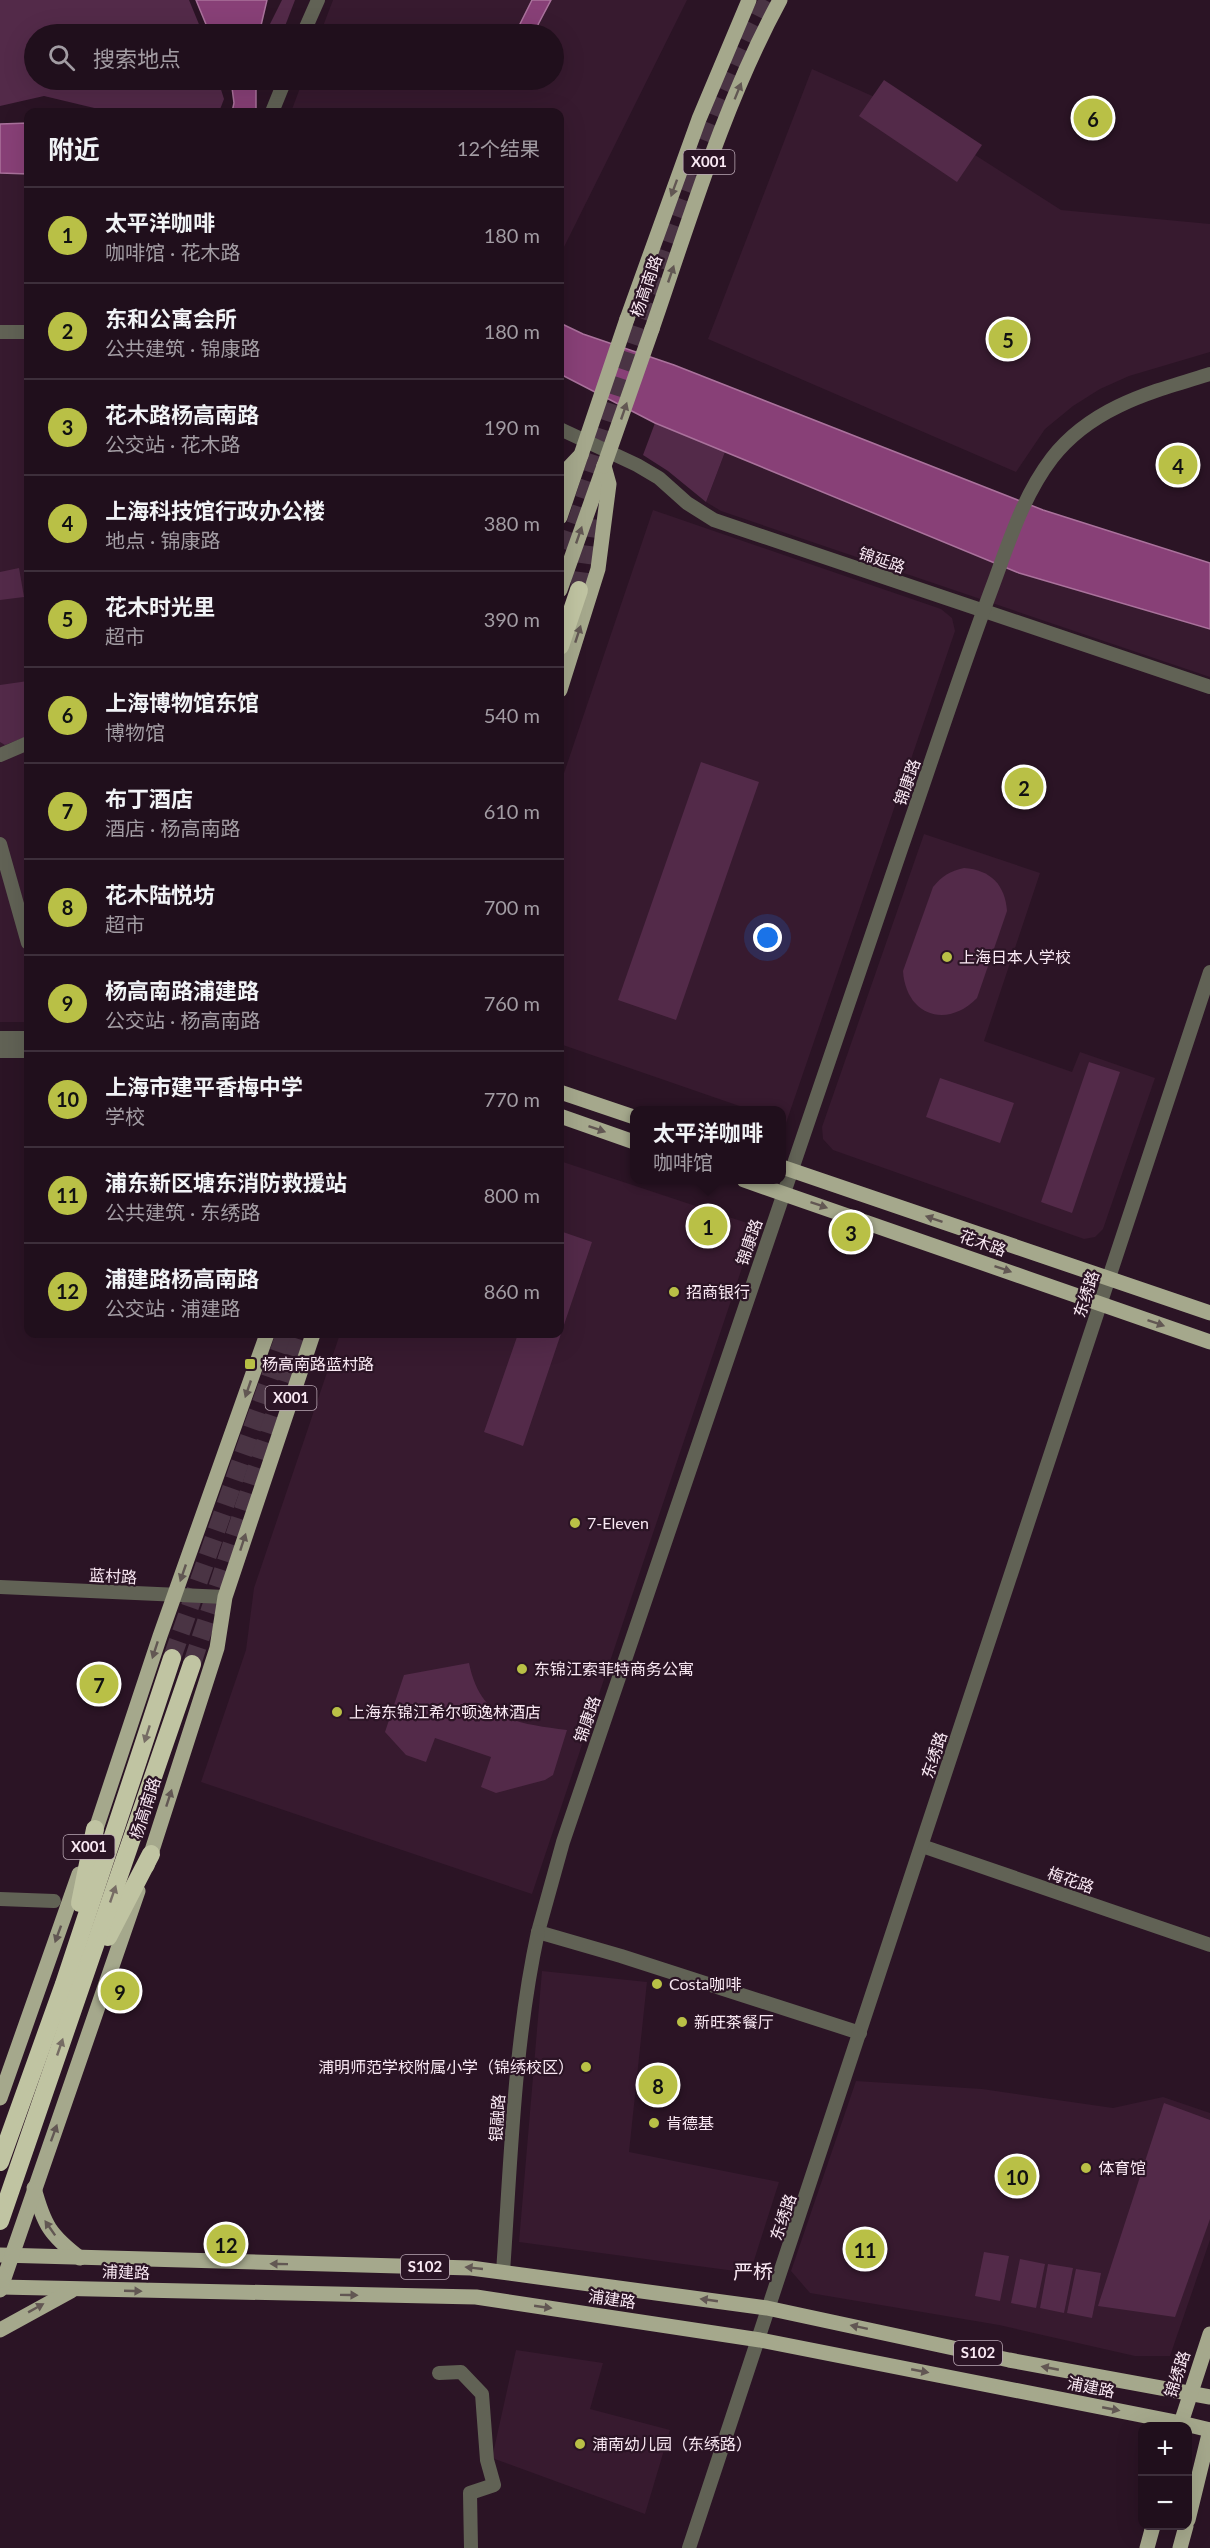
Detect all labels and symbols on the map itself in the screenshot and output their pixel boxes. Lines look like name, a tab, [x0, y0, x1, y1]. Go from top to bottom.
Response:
one-way arrow	[734, 82, 743, 100]
pin: 6	[1074, 96, 1112, 140]
road number: X001	[684, 150, 734, 174]
one-way arrow	[669, 179, 679, 197]
street label: 杨高南路	[626, 252, 665, 319]
one-way arrow	[666, 265, 676, 283]
pin: 5	[988, 316, 1028, 362]
one-way arrow	[619, 401, 629, 419]
pin: 4	[1158, 442, 1198, 488]
one-way arrow	[574, 525, 584, 543]
street label: 锦延路	[856, 543, 908, 576]
one-way arrow	[574, 625, 583, 643]
street label: 锦康路	[890, 756, 923, 808]
pin: 2	[1004, 764, 1044, 810]
your location	[753, 923, 782, 952]
place label: 上海日本人学校	[959, 947, 1071, 966]
marker: 上海日本人学校	[940, 950, 954, 964]
one-way arrow	[588, 1125, 606, 1135]
one-way arrow	[810, 1201, 828, 1211]
pin: 1	[688, 1204, 728, 1248]
pin: 3	[832, 1210, 870, 1254]
one-way arrow	[925, 1213, 943, 1223]
street label: 锦康路	[732, 1216, 765, 1268]
street label: 花木路	[957, 1226, 1009, 1259]
one-way arrow	[994, 1265, 1012, 1275]
street label: 东绣路	[1069, 1268, 1102, 1320]
place label: 招商银行	[686, 1282, 750, 1301]
marker: 招商银行	[667, 1285, 681, 1299]
one-way arrow	[1147, 1318, 1165, 1328]
place label: 杨高南路蓝村路	[262, 1354, 374, 1373]
marker: 杨高南路蓝村路	[243, 1357, 257, 1371]
one-way arrow	[242, 1380, 252, 1398]
road number: X001	[266, 1386, 316, 1410]
place label: 7-Eleven	[587, 1513, 649, 1532]
marker: 7-Eleven	[568, 1516, 582, 1530]
one-way arrow	[239, 1533, 248, 1551]
one-way arrow	[178, 1564, 188, 1582]
street label: 蓝村路	[89, 1565, 137, 1586]
one-way arrow	[150, 1641, 159, 1659]
place label: 东锦江索菲特商务公寓	[534, 1659, 694, 1678]
pin: 7	[80, 1662, 118, 1706]
marker: 东锦江索菲特商务公寓	[515, 1662, 529, 1676]
street label: 锦康路	[570, 1693, 603, 1745]
place label: 上海东锦江希尔顿逸林酒店	[349, 1702, 541, 1721]
marker: 上海东锦江希尔顿逸林酒店	[330, 1705, 344, 1719]
one-way arrow	[141, 1725, 151, 1743]
street label: 东绣路	[917, 1729, 950, 1781]
street label: 杨高南路	[126, 1774, 163, 1841]
one-way arrow	[165, 1789, 174, 1807]
road number: X001	[64, 1835, 115, 1859]
street label: 梅花路	[1045, 1863, 1097, 1896]
one-way arrow	[108, 1885, 118, 1903]
one-way arrow	[53, 1925, 63, 1943]
pin: 9	[100, 1968, 140, 2014]
place label: Costa咖啡	[669, 1974, 741, 1993]
marker: Costa咖啡	[650, 1977, 664, 1991]
place label: 新旺茶餐厅	[694, 2012, 774, 2031]
marker: 新旺茶餐厅	[675, 2015, 689, 2029]
one-way arrow	[56, 2038, 66, 2056]
place label: 浦明师范学校附属小学（锦绣校区）	[318, 2057, 574, 2076]
marker: 浦明师范学校附属小学（锦绣校区）	[579, 2060, 593, 2074]
pin: 8	[638, 2062, 678, 2108]
street label: 银融路	[485, 2093, 508, 2143]
place label: 肯德基	[666, 2113, 714, 2132]
marker: 肯德基	[647, 2116, 661, 2130]
one-way arrow	[50, 2124, 59, 2142]
pin: 10	[998, 2154, 1036, 2198]
place label: 体育馆	[1098, 2158, 1146, 2177]
marker: 体育馆	[1079, 2161, 1093, 2175]
street label: 东绣路	[766, 2191, 799, 2243]
one-way arrow	[45, 2220, 56, 2236]
pin: 12	[206, 2222, 246, 2266]
pin: 11	[846, 2226, 884, 2272]
road number: S102	[401, 2255, 449, 2279]
one-way arrow	[270, 2259, 289, 2268]
district label: 严桥	[733, 2259, 773, 2283]
street label: 浦建路	[102, 2261, 150, 2282]
one-way arrow	[465, 2263, 484, 2273]
one-way arrow	[123, 2286, 142, 2295]
street label: 浦建路	[587, 2286, 637, 2311]
one-way arrow	[339, 2290, 358, 2300]
one-way arrow	[699, 2295, 718, 2304]
one-way arrow	[28, 2303, 45, 2313]
one-way arrow	[533, 2303, 552, 2312]
one-way arrow	[849, 2322, 868, 2332]
road number: S102	[954, 2341, 1002, 2365]
street label: 锦绣路	[1160, 2348, 1193, 2400]
one-way arrow	[1040, 2363, 1059, 2372]
one-way arrow	[911, 2367, 930, 2376]
street label: 浦建路	[1066, 2373, 1116, 2400]
one-way arrow	[1102, 2405, 1121, 2414]
place label: 浦南幼儿园（东绣路）	[592, 2434, 752, 2453]
marker: 浦南幼儿园（东绣路）	[573, 2437, 587, 2451]

